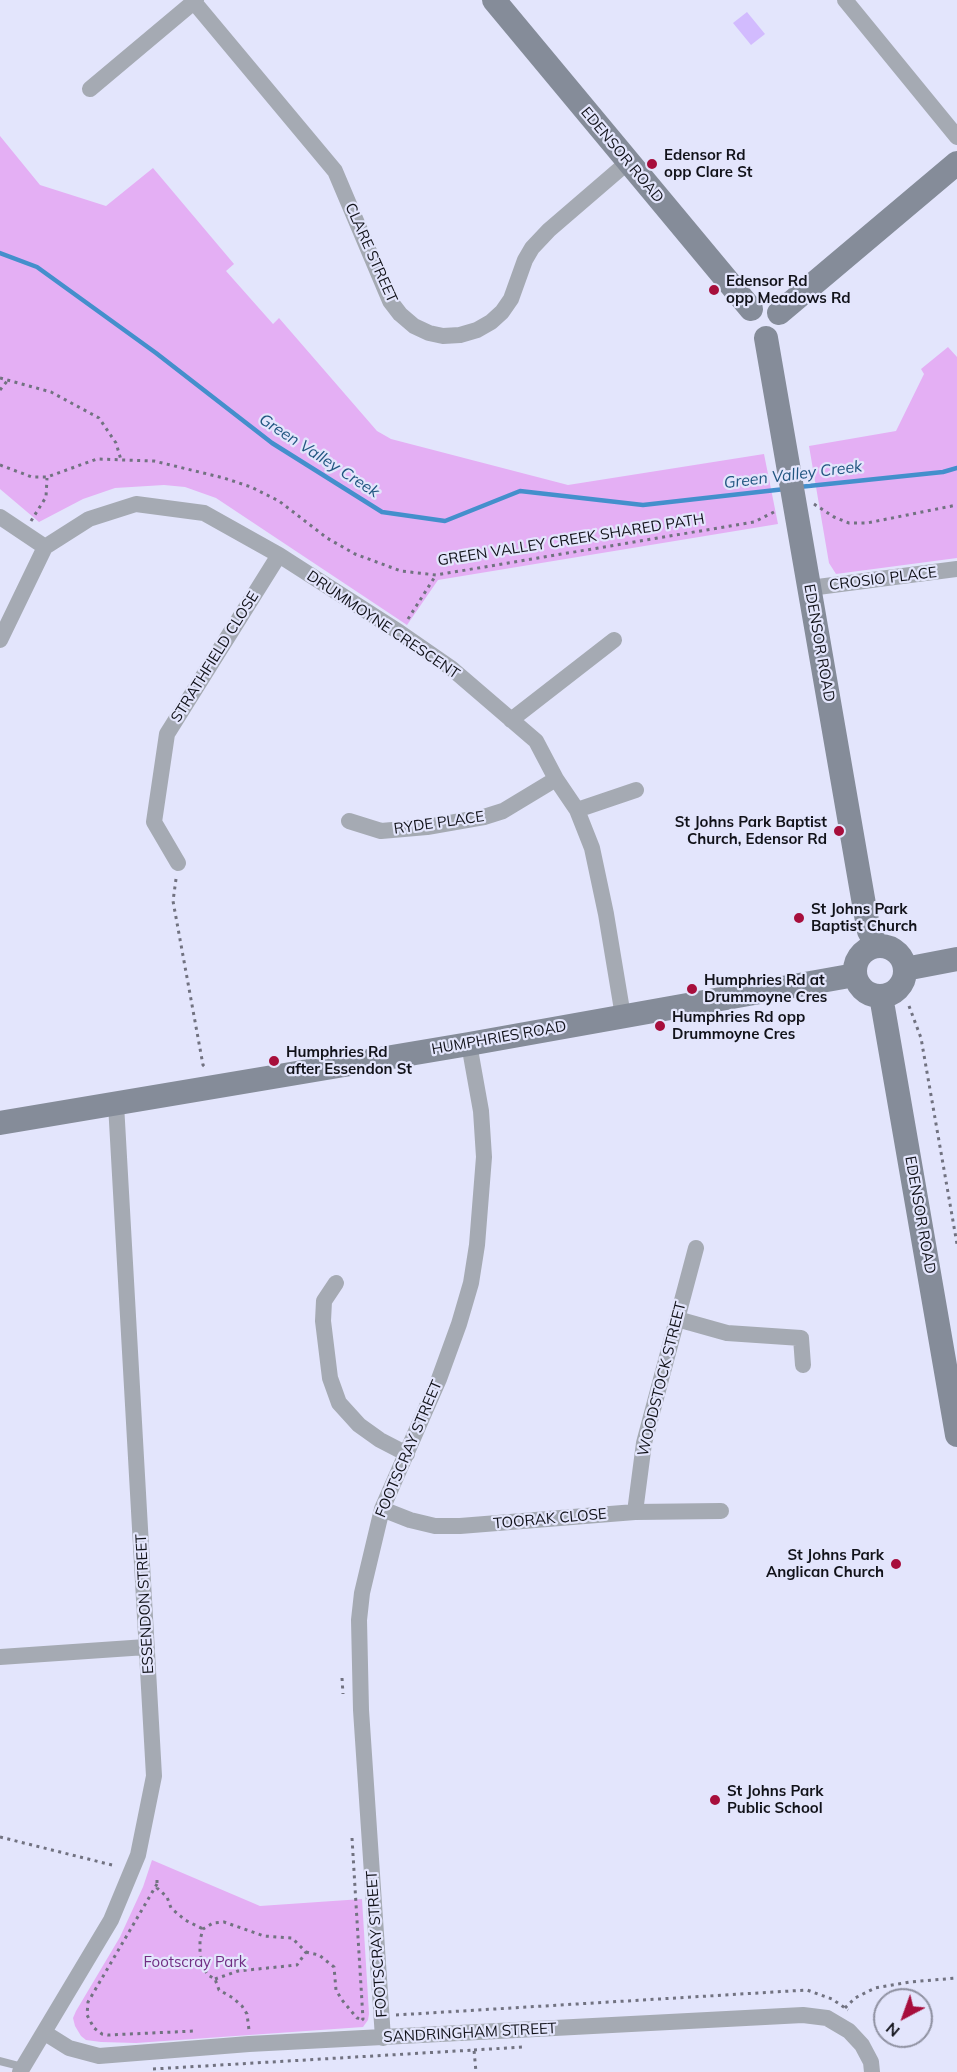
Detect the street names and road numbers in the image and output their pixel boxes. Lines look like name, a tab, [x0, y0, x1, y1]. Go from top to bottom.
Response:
street label: EDENSOR ROAD	[577, 104, 667, 206]
street label: CLARE STREET	[341, 200, 401, 306]
street label: GREEN VALLEY CREEK SHARED PATH	[436, 510, 706, 570]
street label: CROSIO PLACE	[828, 563, 938, 595]
street label: DRUMMOYNE CRESCENT	[303, 567, 463, 683]
street label: EDENSOR ROAD	[800, 583, 838, 703]
street label: STRATHFIELD CLOSE	[167, 588, 263, 726]
street label: RYDE PLACE	[393, 808, 485, 838]
street label: HUMPHRIES ROAD	[430, 1017, 568, 1059]
street label: EDENSOR ROAD	[901, 1155, 939, 1275]
street label: WOODSTOCK STREET	[634, 1300, 690, 1458]
street label: FOOTSCRAY STREET	[372, 1378, 446, 1520]
street label: TOORAK CLOSE	[493, 1505, 607, 1533]
street label: ESSENDON STREET	[132, 1533, 158, 1675]
street label: FOOTSCRAY STREET	[363, 1870, 391, 2018]
street label: SANDRINGHAM STREET	[383, 2019, 557, 2047]

